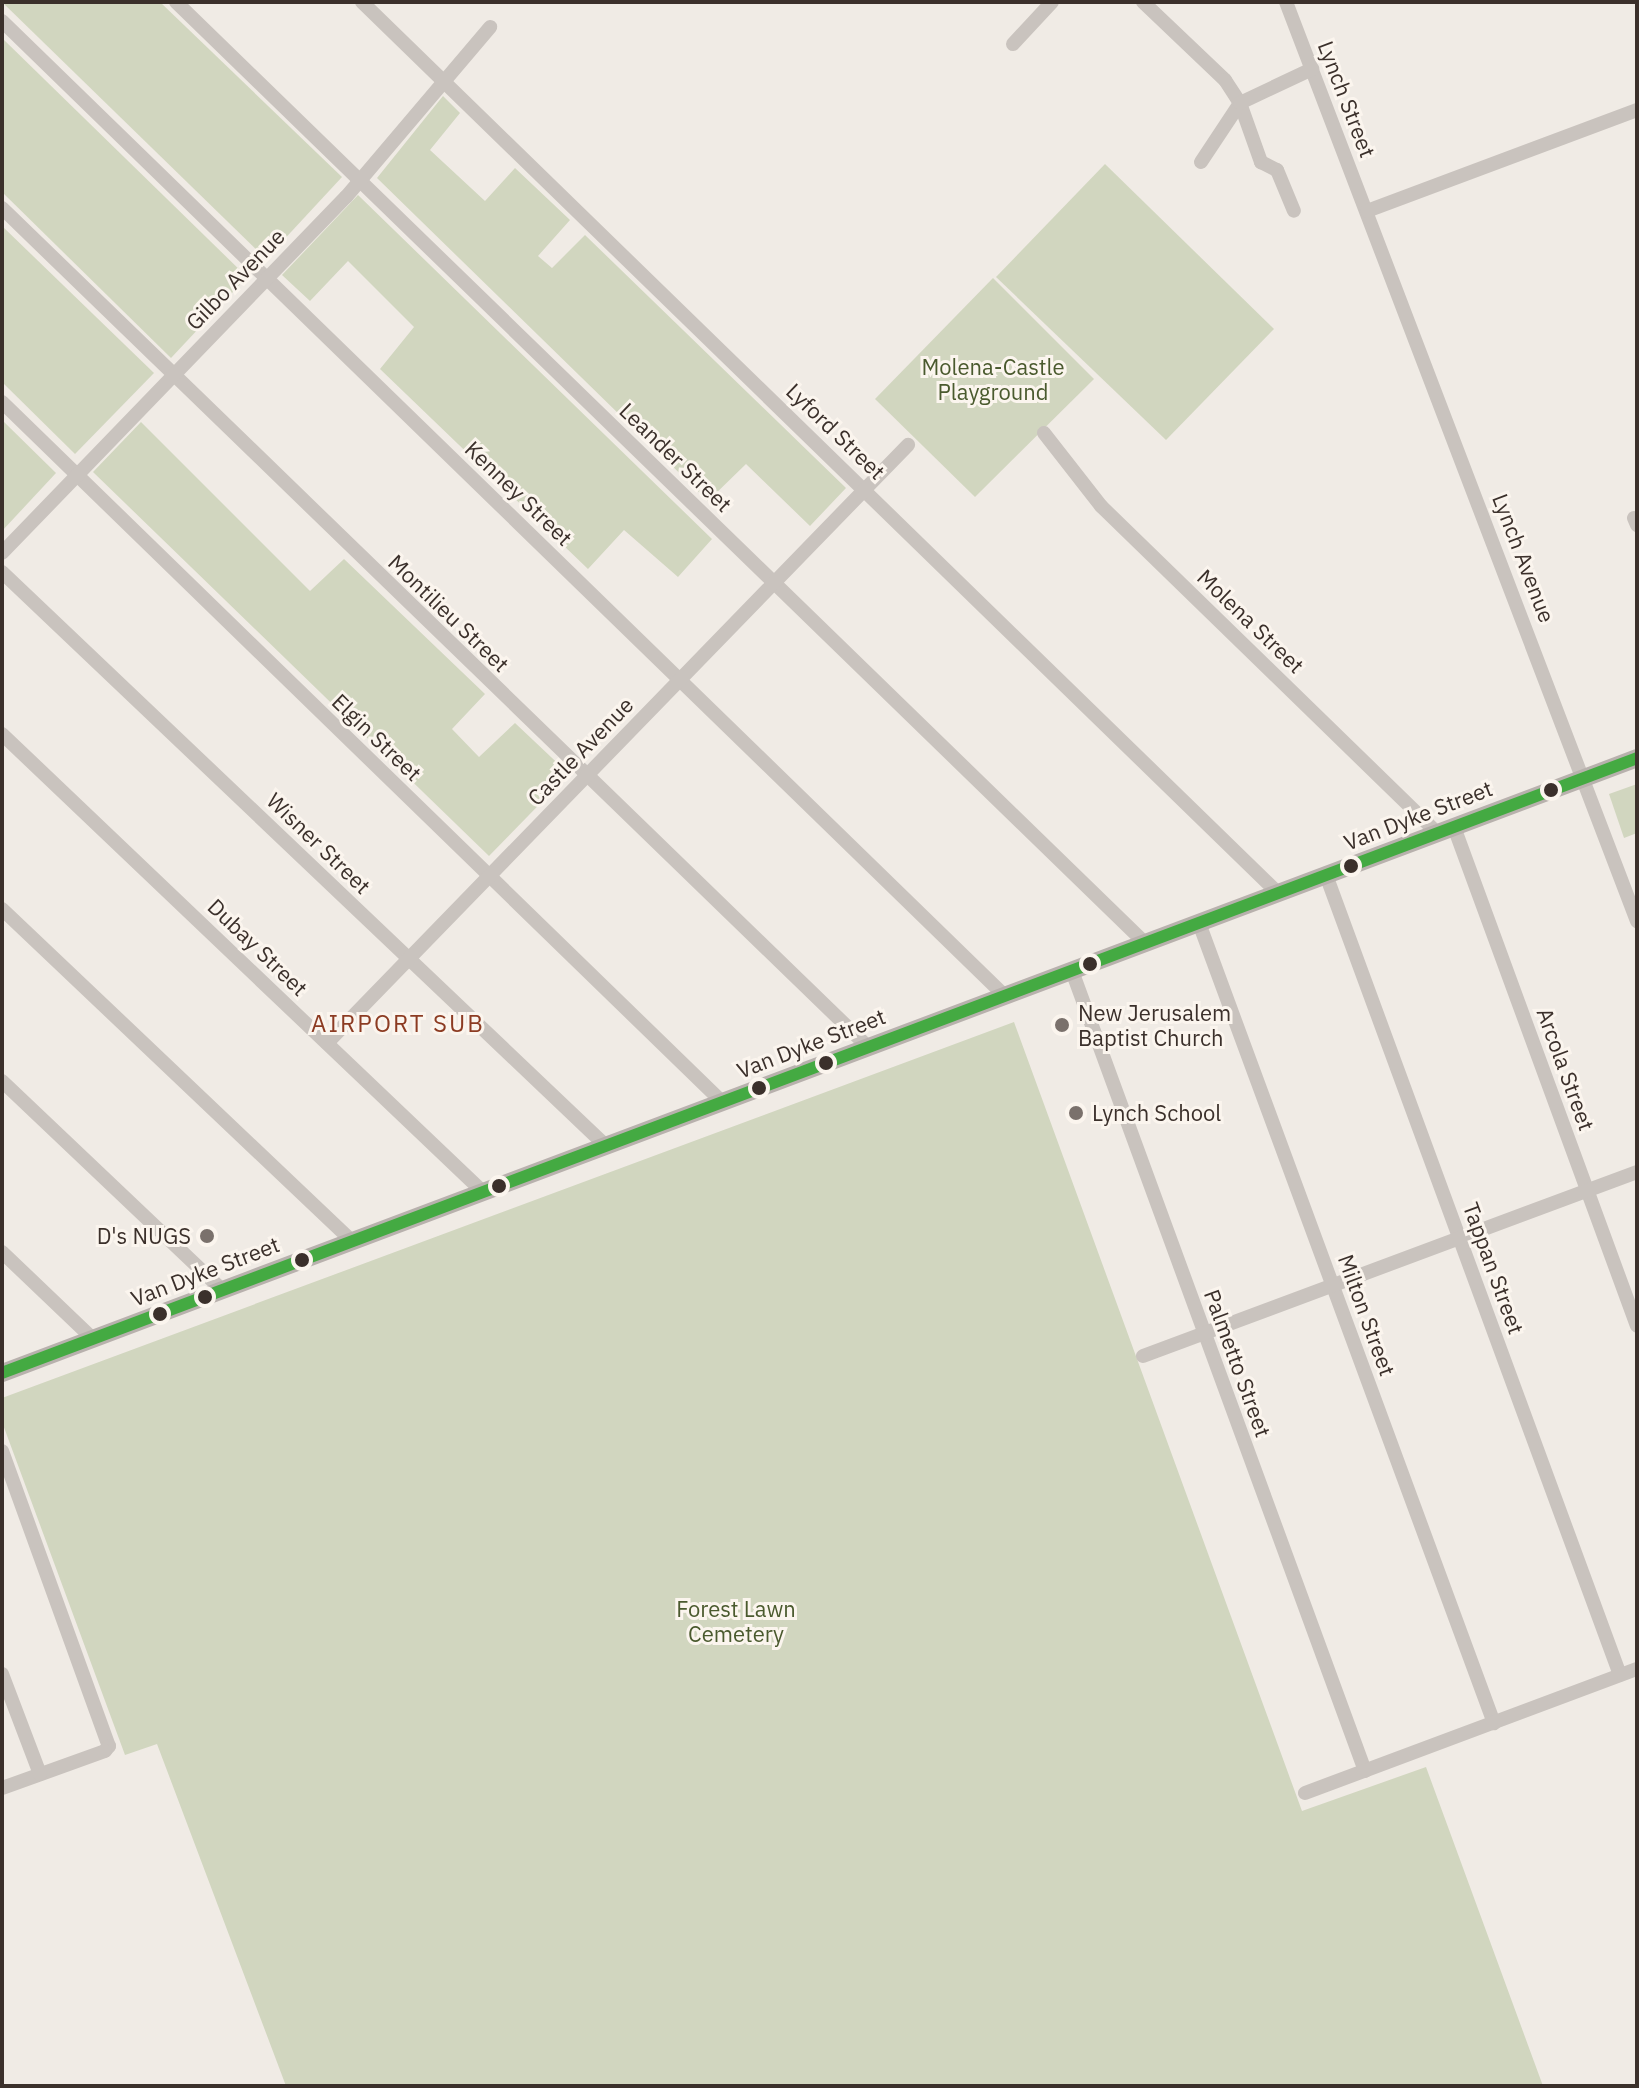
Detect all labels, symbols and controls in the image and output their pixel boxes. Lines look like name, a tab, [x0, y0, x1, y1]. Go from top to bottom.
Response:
street label: Lynch Street	[1313, 37, 1381, 161]
street label: Gilbo Avenue	[180, 223, 290, 335]
park label: Molena-Castle Playground	[921, 353, 1065, 404]
street label: Lyford Street	[781, 377, 891, 485]
street label: Leander Street	[614, 397, 738, 517]
street label: Kenney Street	[460, 435, 578, 551]
street label: Lynch Avenue	[1487, 490, 1561, 626]
street label: Montilieu Street	[383, 549, 515, 677]
street label: Molena Street	[1192, 564, 1310, 678]
street label: Elgin Street	[327, 688, 427, 786]
street label: Castle Avenue	[522, 691, 638, 811]
street label: Van Dyke Street	[1340, 775, 1496, 855]
unlabelled marker	[1543, 782, 1559, 798]
street label: Wisner Street	[262, 787, 376, 899]
unlabelled marker	[1343, 858, 1359, 874]
street label: Dubay Street	[203, 893, 313, 1001]
unlabelled marker	[1082, 956, 1098, 972]
place label: New Jerusalem Baptist Church	[1078, 999, 1231, 1050]
street label: Van Dyke Street	[733, 1003, 889, 1083]
street label: Arcola Street	[1532, 1004, 1600, 1134]
district label: AIRPORT SUB	[311, 1010, 485, 1038]
marker: New Jerusalem Baptist Church	[1053, 1016, 1071, 1034]
unlabelled marker	[818, 1055, 834, 1071]
unlabelled marker	[751, 1080, 767, 1096]
place label: Lynch School	[1092, 1100, 1221, 1126]
marker: Lynch School	[1067, 1104, 1085, 1122]
unlabelled marker	[491, 1178, 507, 1194]
street label: Tappan Street	[1458, 1199, 1530, 1337]
place label: D's NUGS	[97, 1223, 191, 1249]
marker: D's NUGS	[198, 1227, 216, 1245]
street label: Van Dyke Street	[127, 1231, 283, 1311]
street label: Milton Street	[1333, 1251, 1401, 1379]
unlabelled marker	[294, 1252, 310, 1268]
street label: Palmetto Street	[1199, 1286, 1277, 1440]
unlabelled marker	[197, 1289, 213, 1305]
unlabelled marker	[152, 1306, 168, 1322]
park label: Forest Lawn Cemetery	[676, 1595, 796, 1646]

